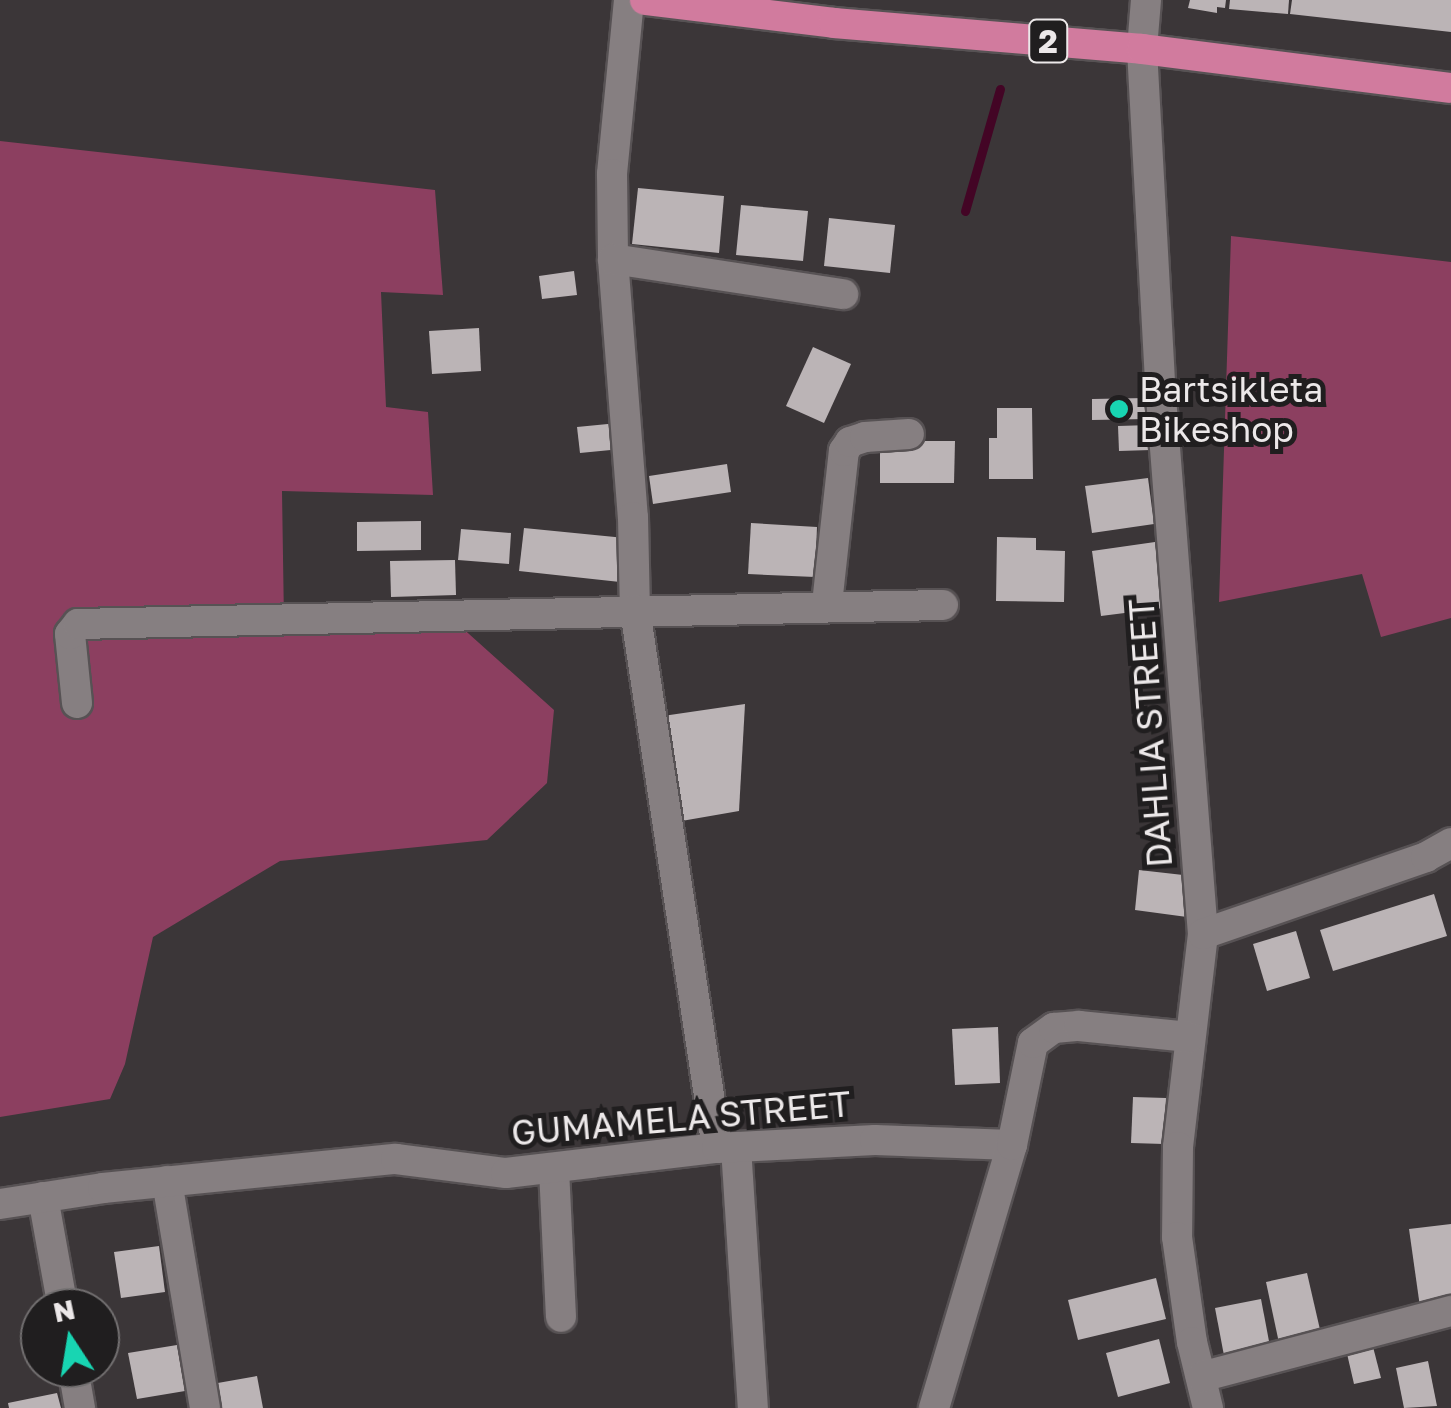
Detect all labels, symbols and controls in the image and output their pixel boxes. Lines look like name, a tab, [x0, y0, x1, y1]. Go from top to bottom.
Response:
road number: 2	[1028, 14, 1068, 68]
place label: Bartsikleta Bikeshop	[1139, 368, 1323, 450]
marker: Bartsikleta Bikeshop	[1108, 398, 1130, 420]
street label: DAHLIA STREET	[1120, 597, 1180, 869]
street label: GUMAMELA STREET	[509, 1082, 853, 1154]
north arrow	[20, 1288, 120, 1388]
text: N	[50, 1292, 78, 1328]

